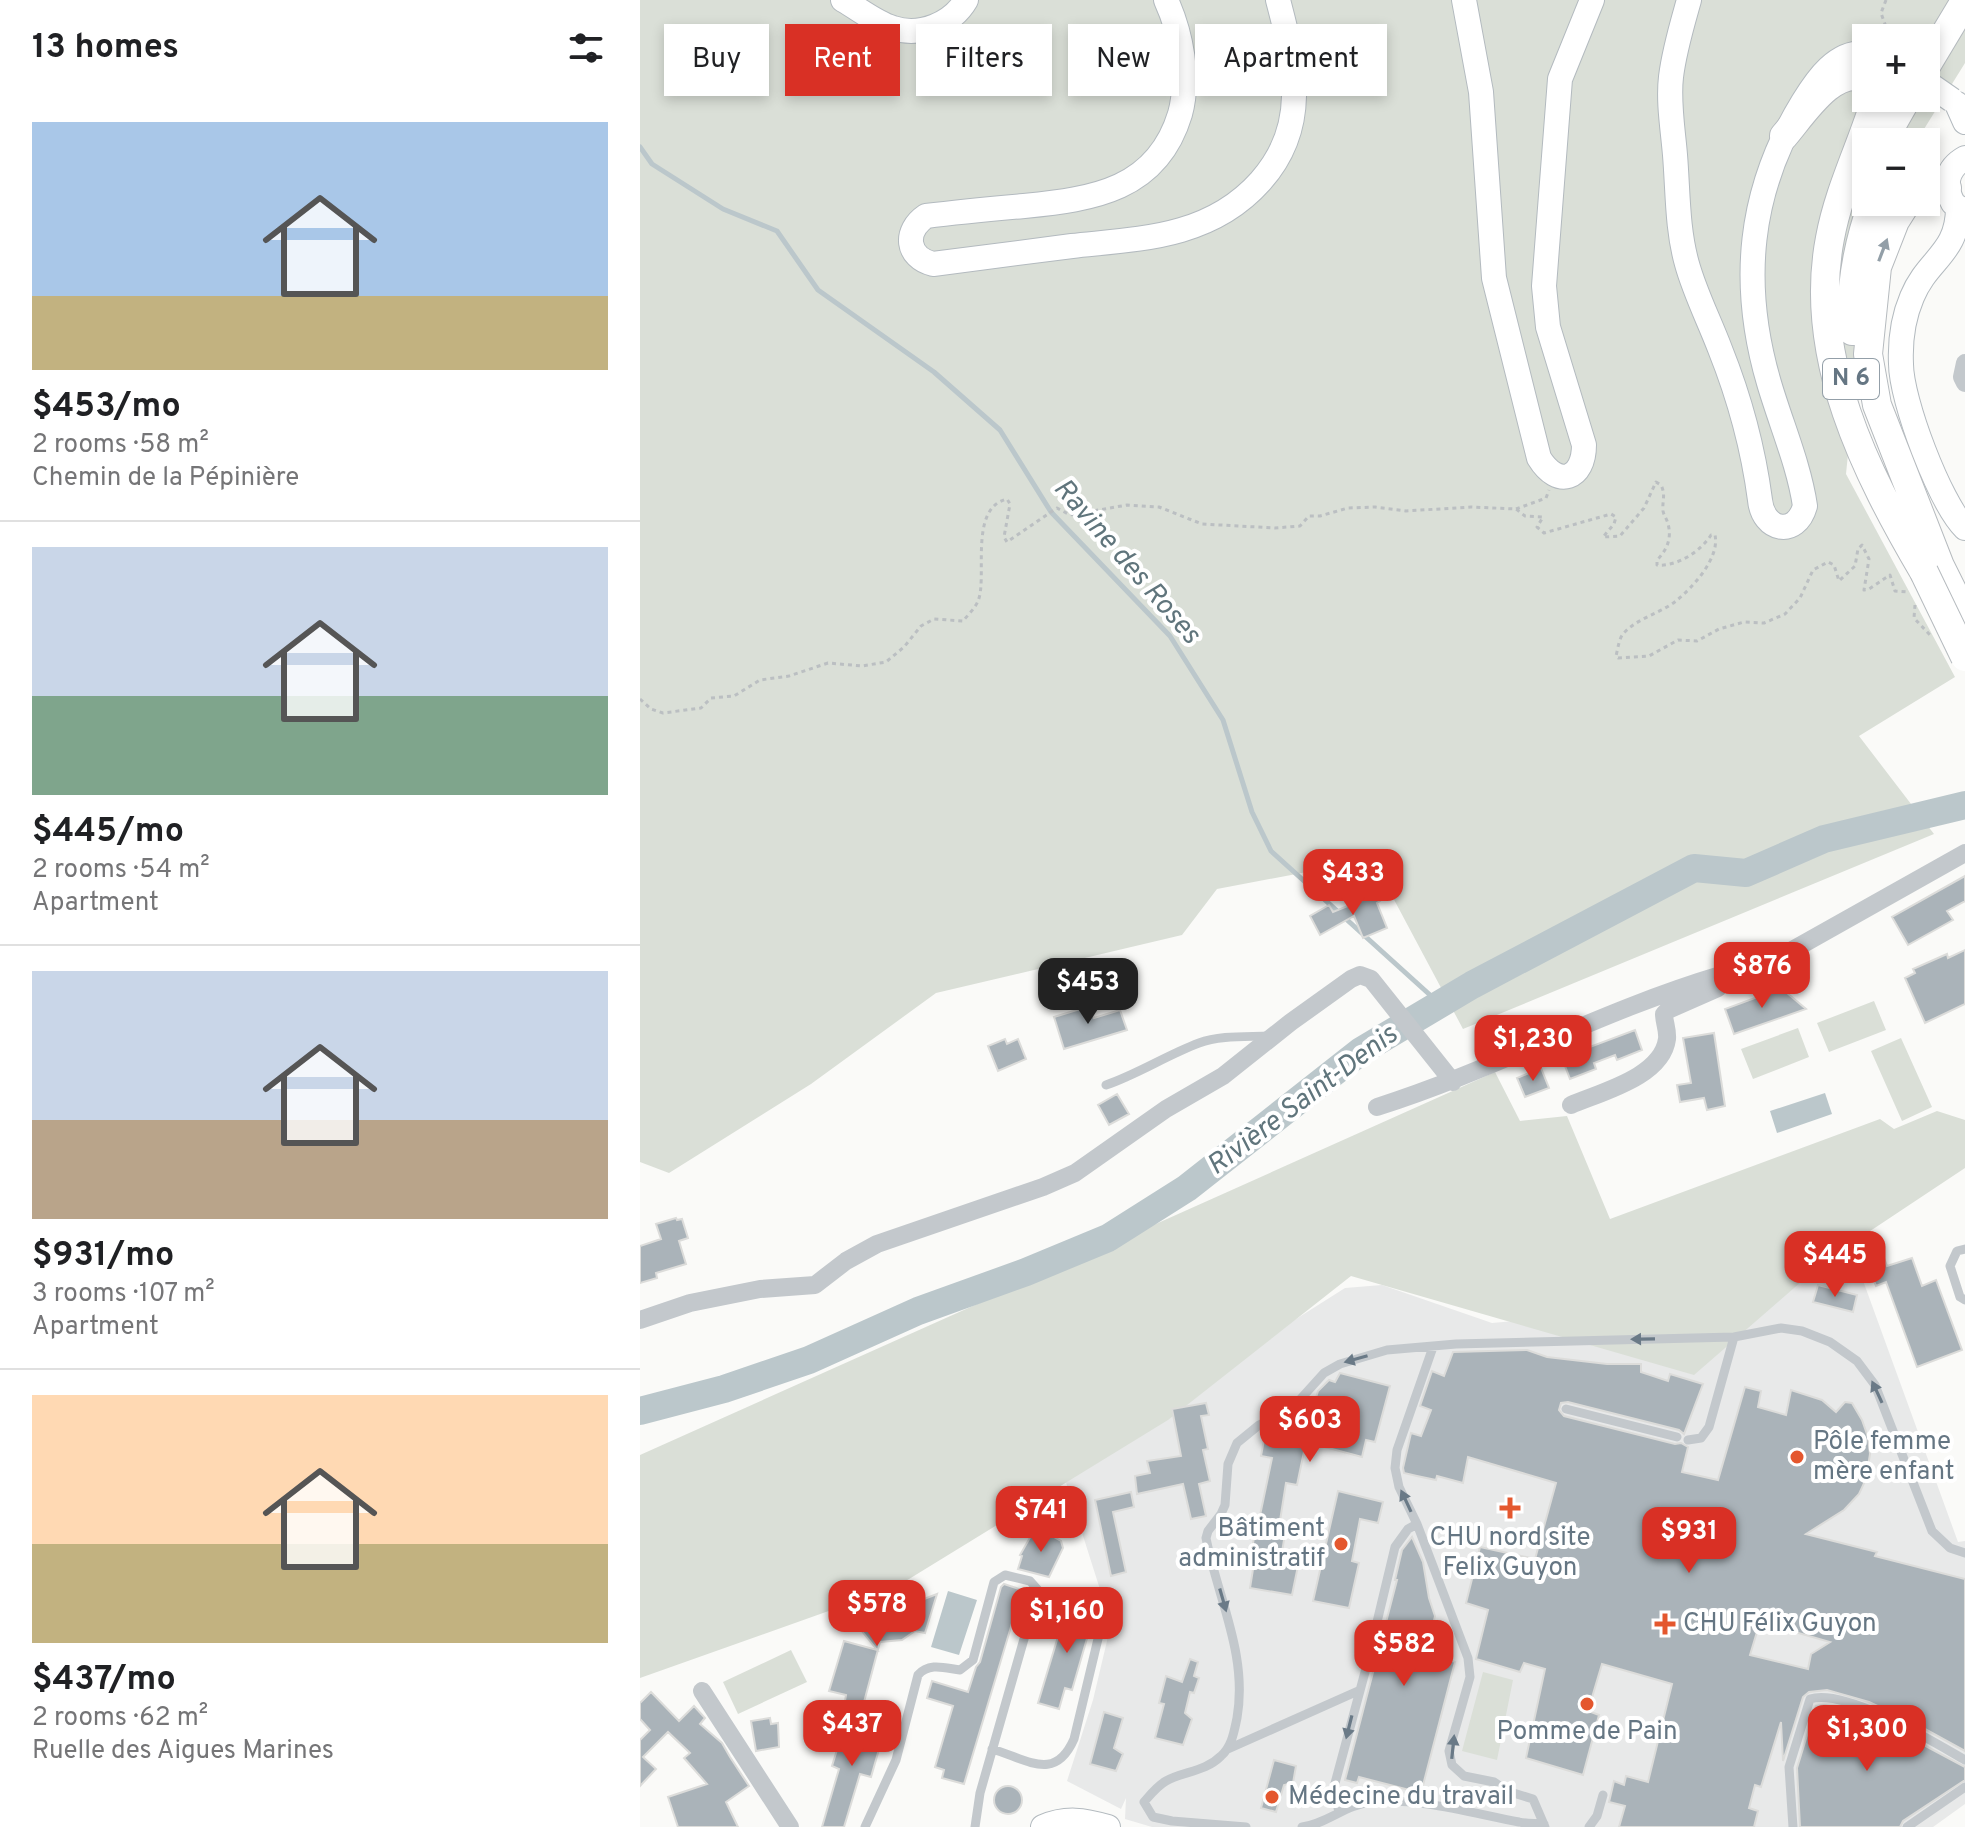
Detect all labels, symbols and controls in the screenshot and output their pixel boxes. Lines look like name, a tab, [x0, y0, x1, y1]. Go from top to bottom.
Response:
chip: Buy	[664, 24, 769, 96]
chip: Rent	[785, 24, 900, 96]
chip: Filters	[916, 24, 1052, 96]
chip: New	[1068, 24, 1179, 96]
chip: Apartment	[1195, 24, 1387, 96]
map controls	[1852, 24, 1940, 216]
button: +	[1852, 24, 1940, 112]
icon: filters	[564, 26, 608, 70]
text: 13 homes	[32, 27, 179, 70]
button: −	[1852, 128, 1940, 216]
icon: home	[248, 174, 392, 318]
one-way arrow	[1877, 238, 1890, 262]
road number: N 6	[1823, 359, 1879, 399]
text: $453/mo	[32, 386, 181, 429]
text: 2 rooms · 58 m²	[32, 429, 209, 462]
text: Chemin de la Pépinière	[32, 462, 299, 495]
water label: Ravine des Roses	[1044, 472, 1208, 652]
icon: home	[248, 599, 392, 743]
text: $445/mo	[32, 811, 184, 854]
pin: $433	[1306, 849, 1400, 917]
text: 2 rooms · 54 m²	[32, 854, 210, 887]
text: $433	[1321, 858, 1385, 891]
text: Apartment	[32, 887, 159, 920]
pin: $876	[1715, 942, 1809, 1010]
text: $876	[1732, 951, 1792, 984]
pin: $453	[1041, 958, 1135, 1026]
text: $453	[1056, 967, 1120, 1000]
pin: $1,230	[1468, 1015, 1598, 1083]
water label: Rivière Saint-Denis	[1201, 1017, 1406, 1184]
icon: home	[248, 1023, 392, 1167]
text: $1,230	[1492, 1024, 1574, 1057]
pin: $445	[1788, 1231, 1882, 1299]
text: $931/mo	[32, 1235, 174, 1278]
text: $445	[1803, 1240, 1868, 1273]
text: 3 rooms · 107 m²	[32, 1278, 215, 1311]
text: Apartment	[32, 1311, 159, 1344]
one-way arrow	[1630, 1333, 1655, 1345]
one-way arrow	[1344, 1353, 1368, 1366]
one-way arrow	[1870, 1380, 1884, 1403]
pin: $603	[1263, 1396, 1357, 1464]
text: $603	[1278, 1405, 1342, 1438]
place label: Pôle femme mère enfant	[1813, 1426, 1955, 1489]
icon: home	[248, 1447, 392, 1591]
marker: Pôle femme mère enfant	[1788, 1448, 1806, 1466]
pin: $741	[994, 1486, 1088, 1554]
one-way arrow	[1399, 1489, 1413, 1513]
text: $741	[1014, 1495, 1068, 1528]
marker: CHU nord site Felix Guyon	[1499, 1497, 1521, 1519]
pin: $931	[1642, 1507, 1736, 1575]
place label: Bâtiment administratif	[1178, 1513, 1325, 1576]
text: $931	[1660, 1516, 1718, 1549]
place label: CHU nord site Felix Guyon	[1430, 1522, 1590, 1585]
marker: Bâtiment administratif	[1332, 1535, 1350, 1553]
pin: $578	[830, 1580, 924, 1648]
pin: $1,160	[1002, 1587, 1132, 1655]
text: $578	[846, 1589, 908, 1622]
one-way arrow	[1217, 1589, 1230, 1613]
text: $1,160	[1029, 1596, 1105, 1629]
place label: CHU Félix Guyon	[1683, 1608, 1877, 1641]
marker: CHU Félix Guyon	[1654, 1613, 1676, 1635]
pin: $582	[1357, 1620, 1451, 1688]
text: $582	[1372, 1629, 1436, 1662]
text: $437/mo	[32, 1659, 176, 1702]
marker: Pomme de Pain	[1578, 1695, 1596, 1713]
pin: $437	[805, 1700, 899, 1768]
text: 2 rooms · 62 m²	[32, 1702, 208, 1735]
pin: $1,300	[1802, 1705, 1932, 1773]
text: $437	[821, 1709, 883, 1742]
one-way arrow	[1342, 1714, 1355, 1739]
text: $1,300	[1826, 1714, 1908, 1747]
place label: Pomme de Pain	[1496, 1716, 1678, 1749]
one-way arrow	[1446, 1734, 1459, 1759]
text: Ruelle des Aigues Marines	[32, 1735, 334, 1768]
place label: Médecine du travail	[1288, 1781, 1514, 1814]
marker: Médecine du travail	[1263, 1788, 1281, 1806]

